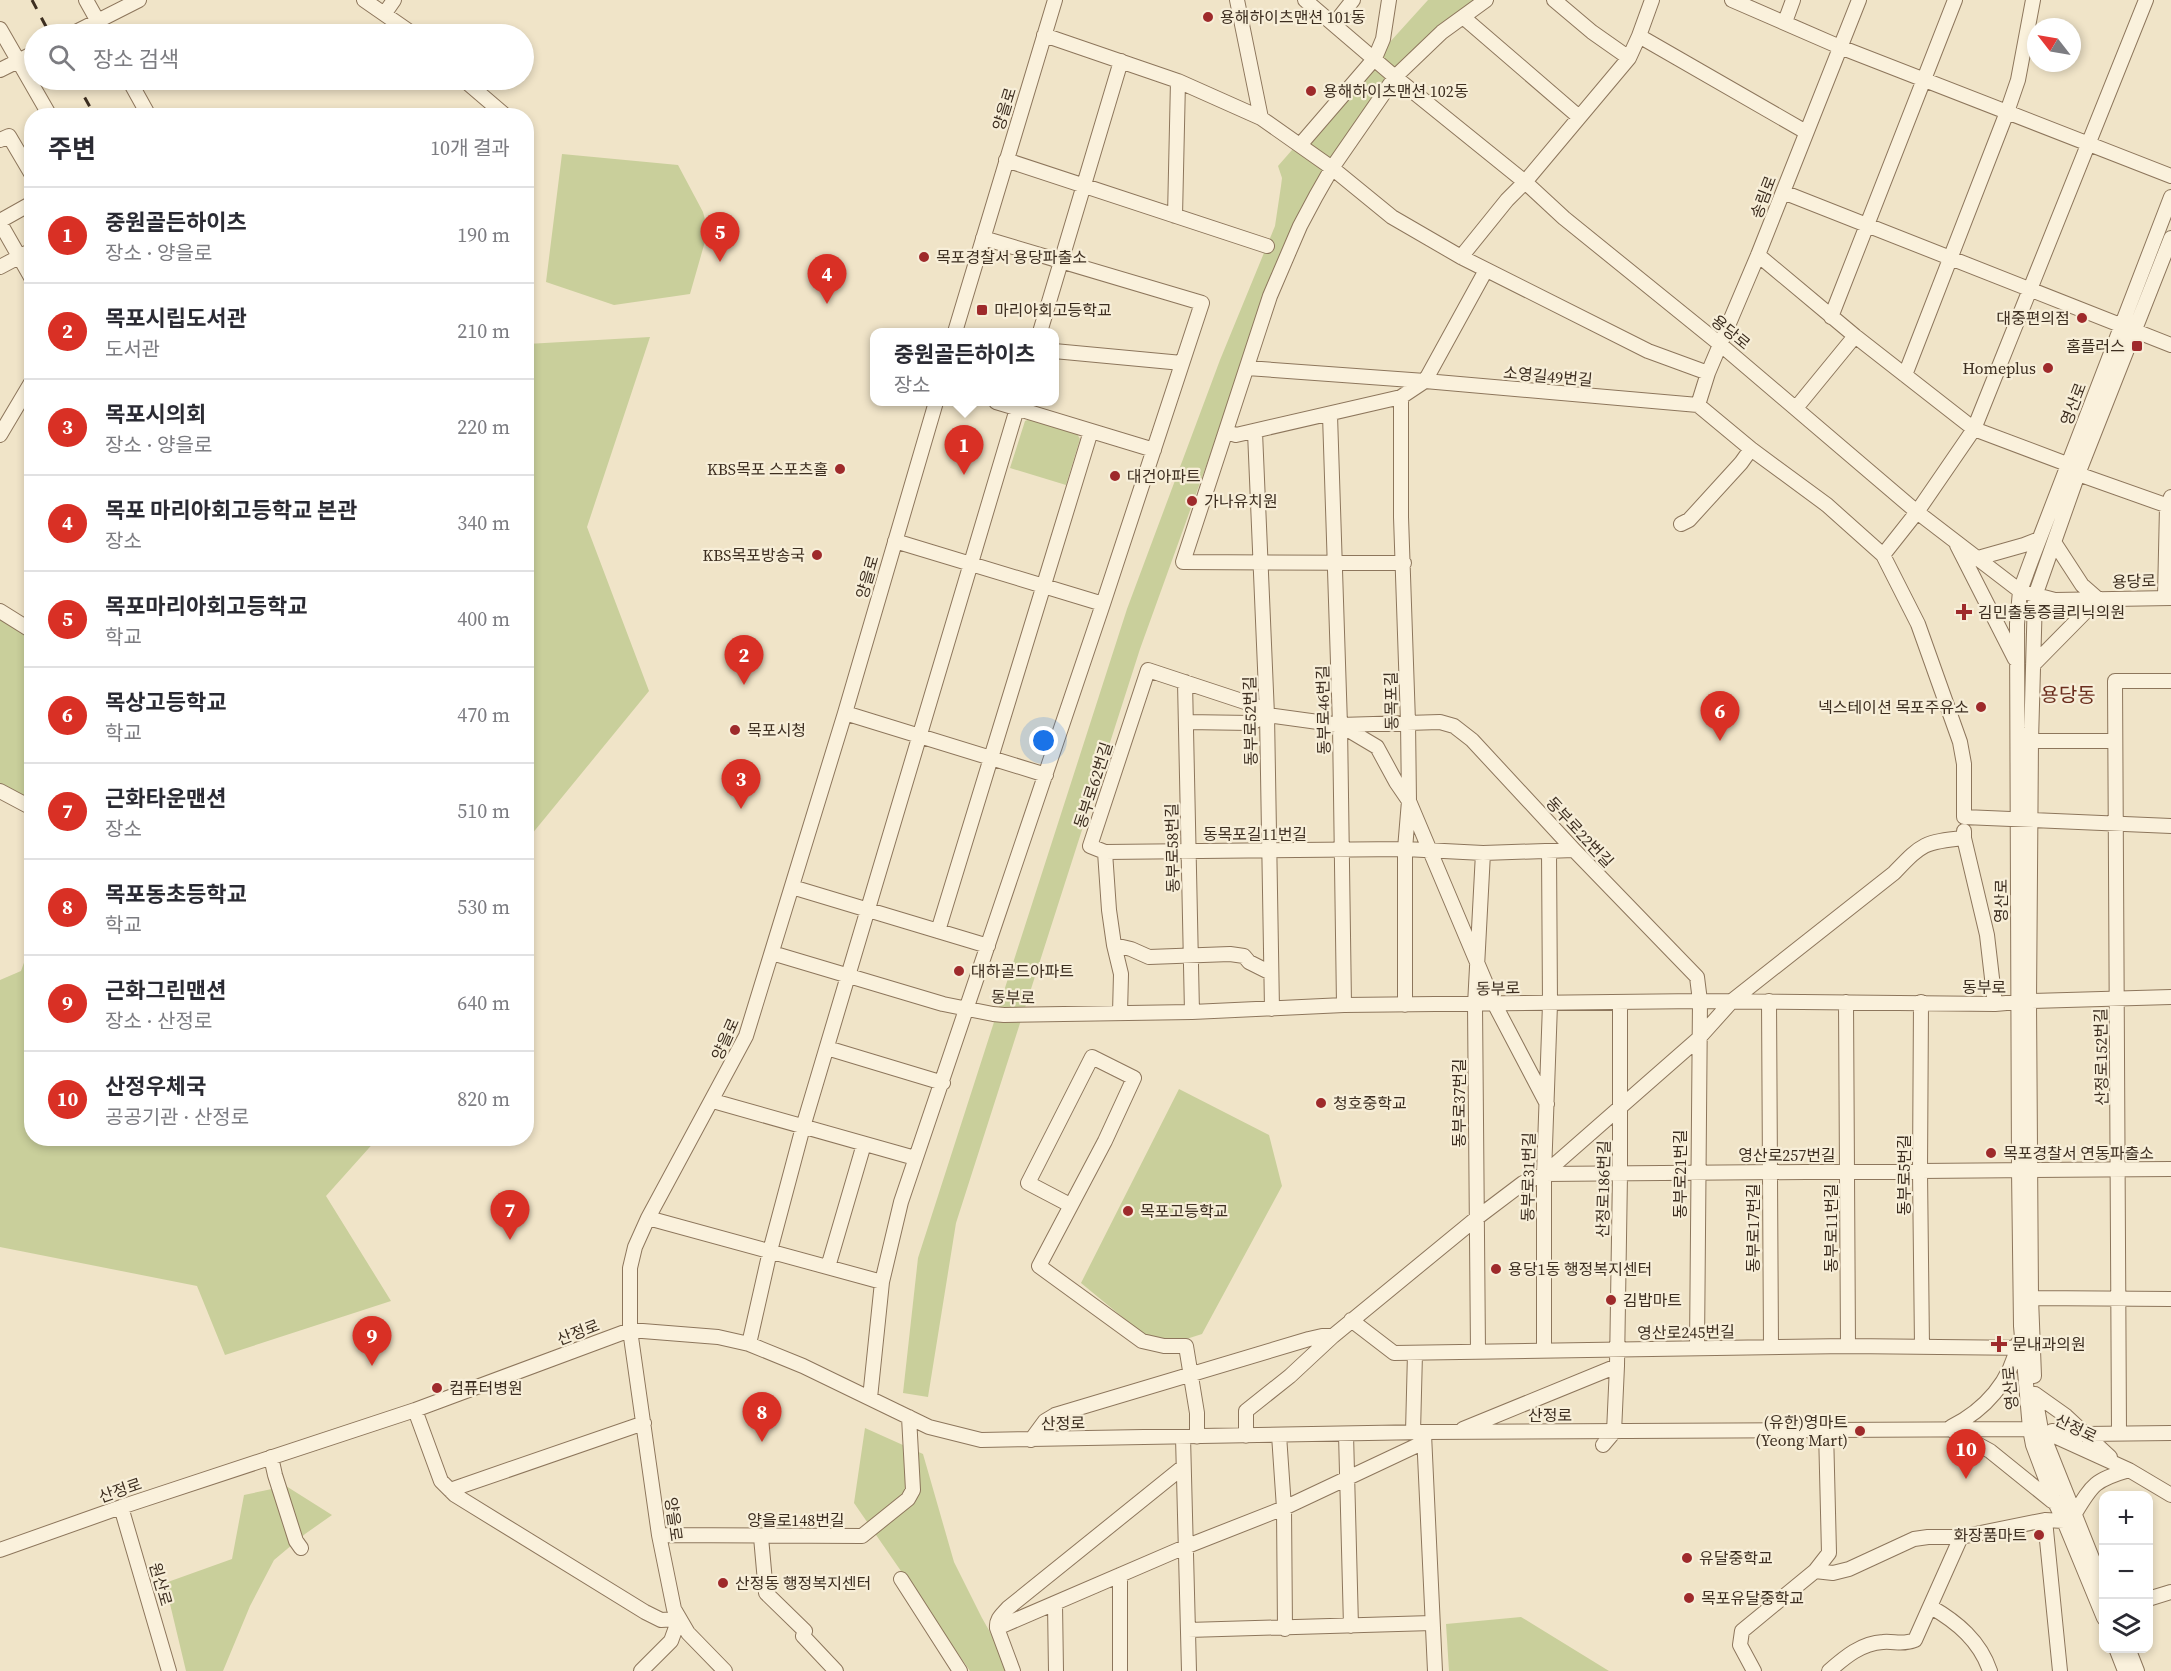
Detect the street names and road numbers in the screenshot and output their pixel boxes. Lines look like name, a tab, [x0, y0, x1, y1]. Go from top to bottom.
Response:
street label: 양을로	[987, 84, 1021, 133]
street label: 송림로	[1745, 172, 1781, 222]
street label: 용당로	[1707, 310, 1755, 355]
street label: 소영길49번길	[1502, 361, 1594, 391]
street label: 영산로	[2055, 379, 2091, 429]
street label: 양을로	[850, 552, 884, 601]
street label: 용당로	[2112, 569, 2157, 593]
street label: 동부로46번길	[1311, 665, 1335, 755]
street label: 동목포길	[1379, 671, 1403, 731]
street label: 동부로52번길	[1238, 676, 1262, 766]
street label: 동부로62번길	[1069, 739, 1117, 831]
street label: 동부로22번길	[1541, 792, 1619, 872]
street label: 동부로58번길	[1160, 803, 1184, 893]
street label: 동목포길11번길	[1203, 823, 1307, 845]
street label: 영산로	[1990, 879, 2012, 923]
street label: 동부로	[1962, 976, 2006, 998]
street label: 동부로	[1476, 977, 1521, 999]
street label: 동부로	[991, 985, 1036, 1009]
street label: 산정로152번길	[2089, 1008, 2113, 1106]
street label: 양을로	[706, 1014, 744, 1064]
street label: 동부로37번길	[1448, 1058, 1470, 1148]
street label: 동부로21번길	[1669, 1129, 1691, 1219]
street label: 동부로31번길	[1516, 1132, 1540, 1222]
street label: 동부로5번길	[1893, 1134, 1915, 1216]
street label: 산정로186번길	[1591, 1140, 1615, 1238]
street label: 영산로257번길	[1738, 1144, 1836, 1166]
street label: 동부로17번길	[1742, 1183, 1764, 1273]
street label: 동부로11번길	[1820, 1183, 1842, 1273]
street label: 산정로	[553, 1314, 603, 1350]
street label: 영산로245번길	[1637, 1320, 1735, 1344]
street label: 영산로	[1997, 1365, 2023, 1411]
street label: 산정로	[1528, 1404, 1572, 1426]
street label: 산정로	[2051, 1409, 2101, 1447]
street label: 산정로	[1041, 1412, 1086, 1434]
street label: 산정로	[96, 1472, 145, 1508]
street label: 양을로	[660, 1496, 688, 1543]
street label: 양을로148번길	[747, 1509, 845, 1531]
street label: 원산로	[144, 1560, 178, 1609]

